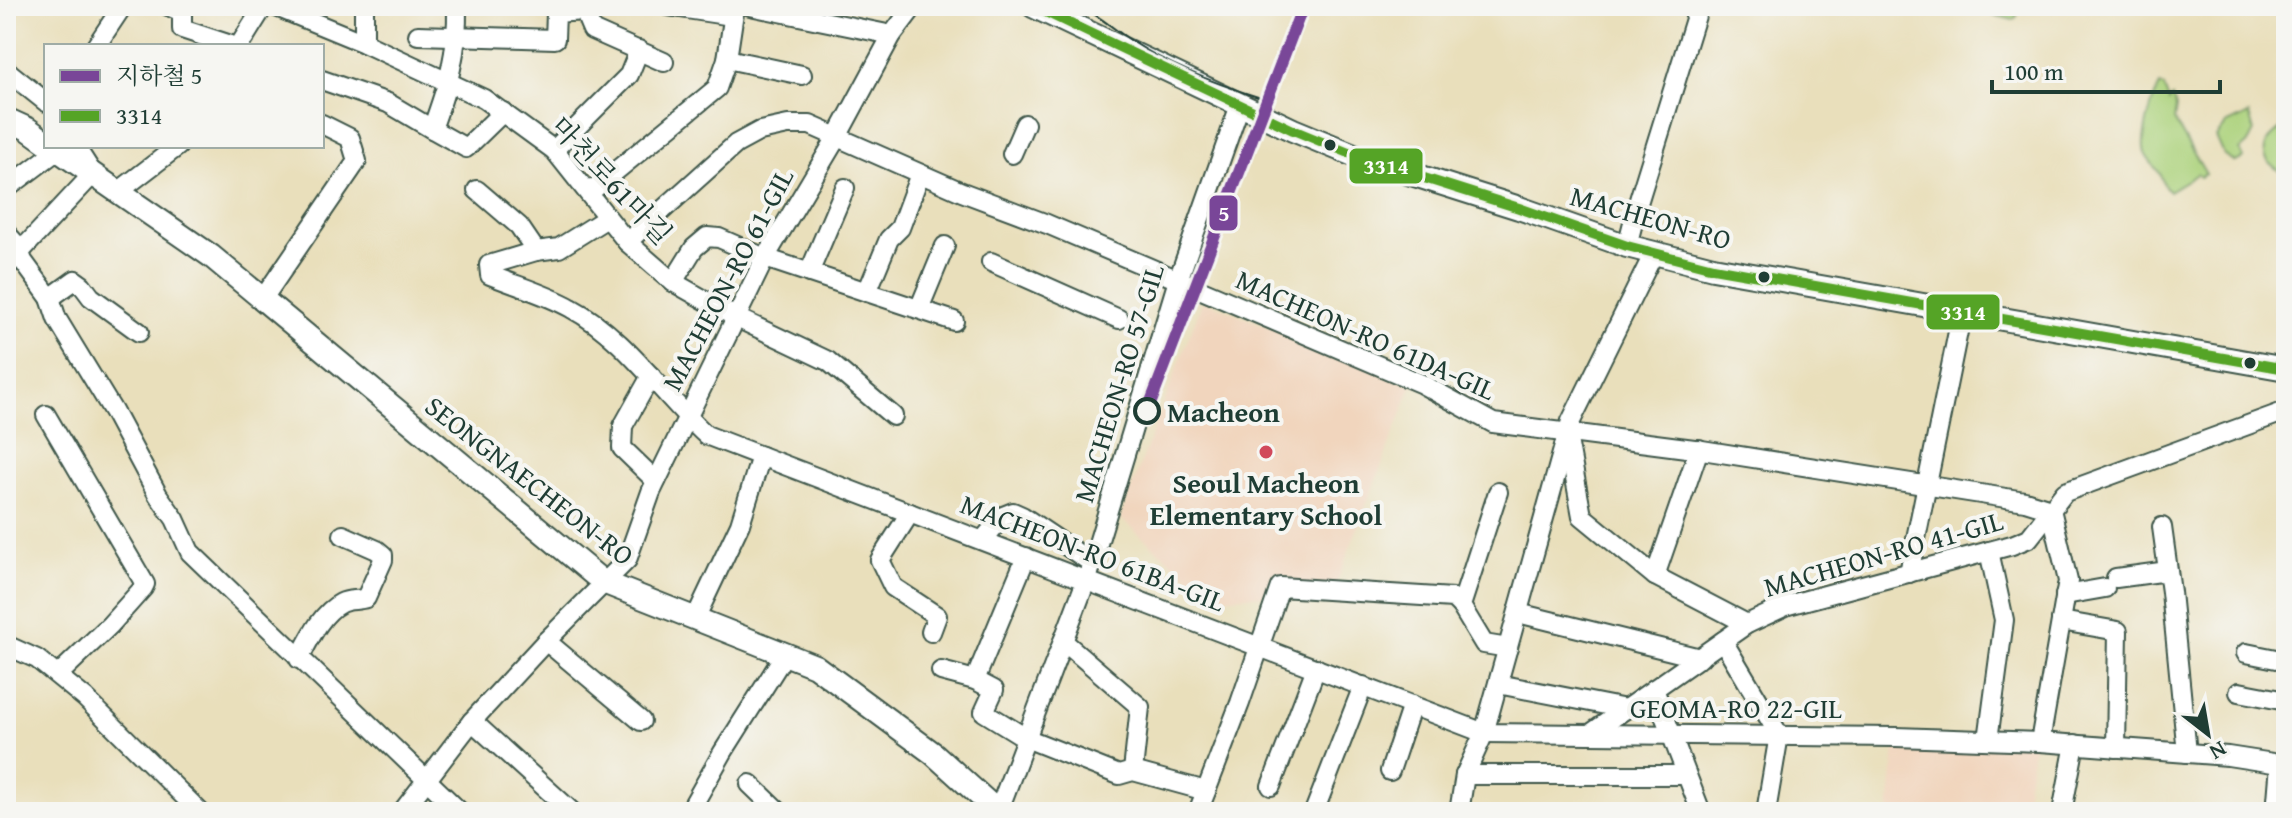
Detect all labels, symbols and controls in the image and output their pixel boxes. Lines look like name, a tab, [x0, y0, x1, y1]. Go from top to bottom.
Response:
legend	[44, 44, 324, 148]
scale bar	[1992, 44, 2220, 94]
text: 100 m	[2004, 54, 2064, 89]
text: 지하철 5	[116, 58, 202, 93]
text: 3314	[116, 98, 162, 133]
street label: 마천로61마길	[542, 107, 682, 253]
unlabelled marker	[1322, 137, 1338, 153]
line badge: 3314	[1348, 147, 1424, 185]
text: 3314	[1363, 150, 1409, 182]
street label: MACHEON-RO 61-GIL	[651, 160, 803, 398]
street label: MACHEON-RO	[1566, 174, 1736, 260]
line badge: 5	[1208, 194, 1239, 232]
text: 5	[1218, 197, 1230, 229]
street label: MACHEON-RO 61DA-GIL	[1230, 258, 1503, 410]
street label: MACHEON-RO 57-GIL	[1062, 259, 1174, 507]
unlabelled marker	[1756, 269, 1772, 285]
line badge: 3314	[1925, 293, 2001, 331]
text: 3314	[1940, 296, 1986, 328]
unlabelled marker	[2242, 355, 2258, 371]
street label: SEONGNAECHEON-RO	[417, 385, 643, 575]
place label: Macheon	[1167, 391, 1280, 432]
marker: Macheon	[1134, 398, 1160, 424]
marker: Seoul Macheon Elementary School	[1257, 443, 1275, 461]
place label: Seoul Macheon Elementary School	[1150, 462, 1382, 535]
street label: MACHEON-RO 61BA-GIL	[955, 483, 1231, 621]
street label: MACHEON-RO 41-GIL	[1759, 499, 2008, 607]
street label: GEOMA-RO 22-GIL	[1630, 687, 1842, 728]
north arrow	[2168, 694, 2248, 774]
text: N	[2204, 734, 2233, 769]

